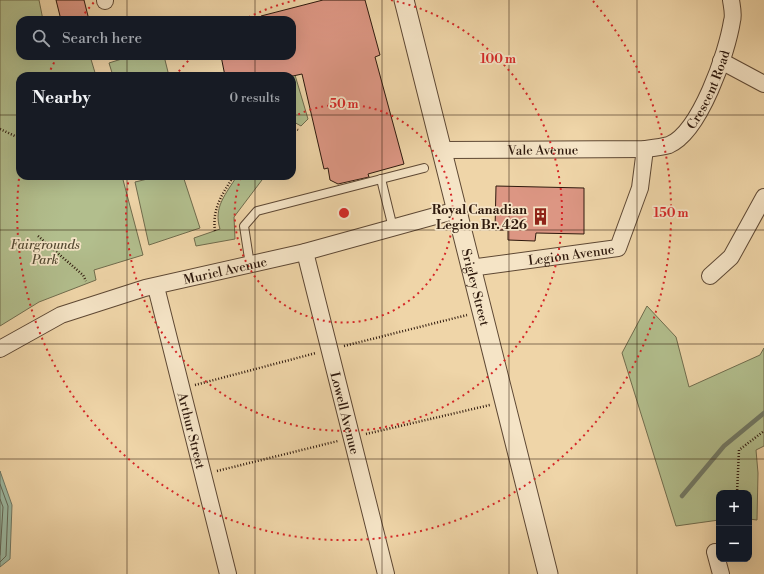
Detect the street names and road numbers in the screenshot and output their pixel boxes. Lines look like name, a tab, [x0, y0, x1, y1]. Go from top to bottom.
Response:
street label: Crescent Road	[684, 48, 734, 133]
street label: Vale Avenue	[507, 142, 579, 159]
street label: Legion Avenue	[527, 242, 616, 269]
street label: Srigley Street	[458, 247, 493, 328]
street label: Muriel Avenue	[182, 254, 269, 288]
street label: Lowell Avenue	[326, 370, 363, 457]
street label: Arthur Street	[173, 390, 208, 471]

